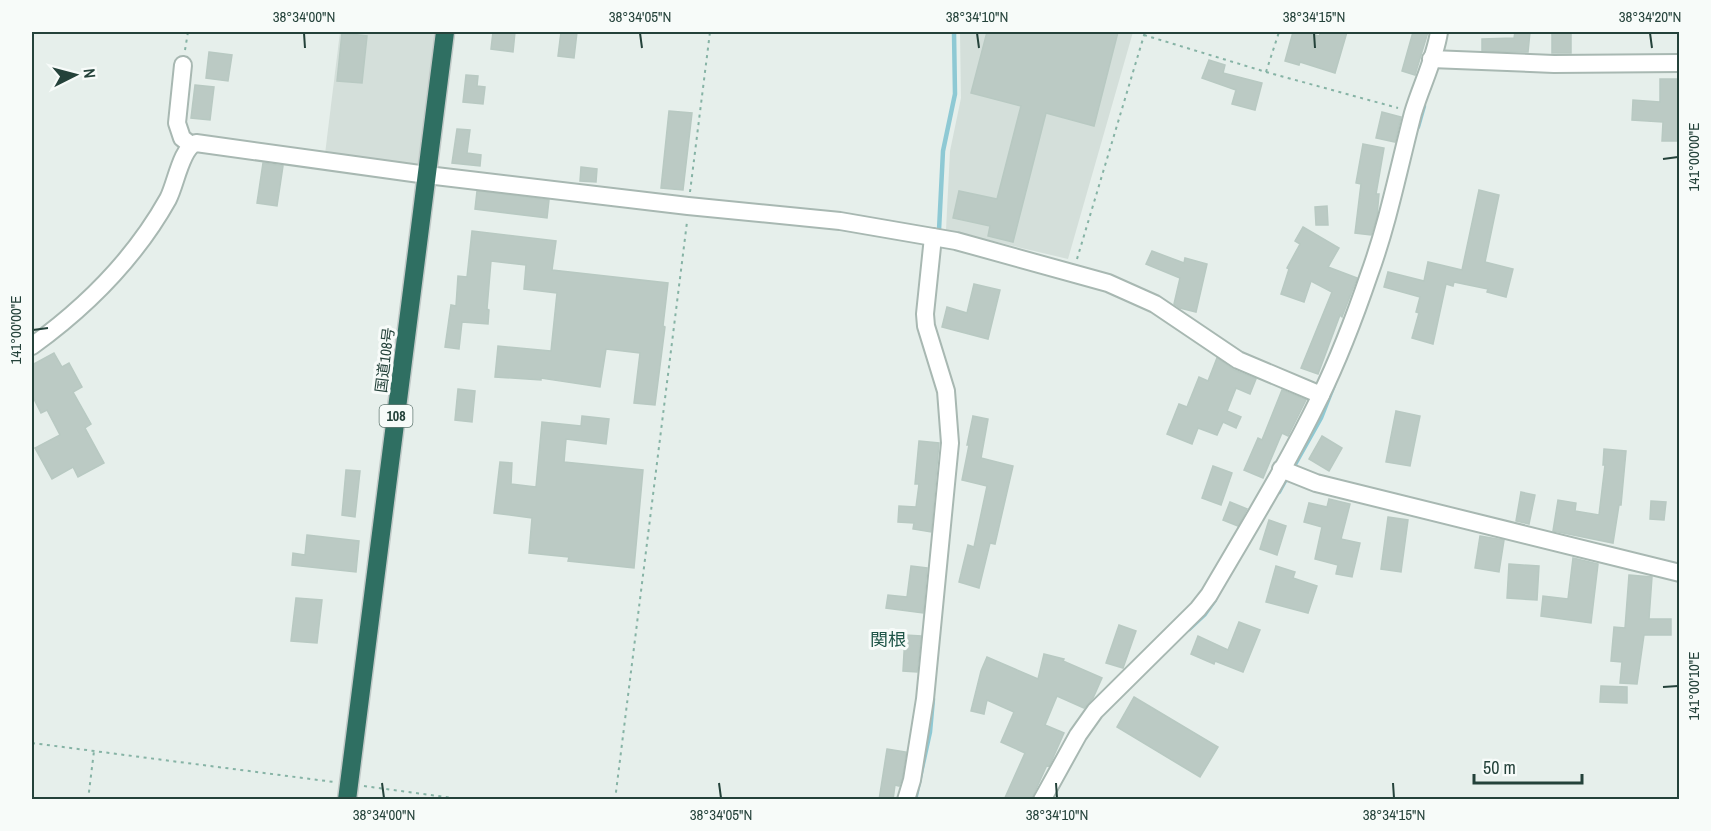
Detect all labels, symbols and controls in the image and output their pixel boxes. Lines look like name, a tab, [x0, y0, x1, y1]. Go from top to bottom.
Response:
text: 38°34'00"N	[273, 6, 335, 27]
text: 38°34'05"N	[609, 6, 671, 27]
text: 38°34'10"N	[946, 6, 1008, 27]
text: 38°34'15"N	[1283, 6, 1345, 27]
text: 38°34'20"N	[1619, 6, 1681, 27]
north arrow	[45, 45, 105, 105]
text: N	[78, 68, 101, 79]
text: 141°00'00"E	[1683, 123, 1704, 191]
text: 141°00'00"E	[5, 296, 26, 364]
street label: 国道108号	[370, 326, 399, 394]
road number: 108	[380, 405, 412, 427]
district label: 関根	[870, 627, 906, 652]
text: 141°00'10"E	[1683, 652, 1704, 720]
scale bar	[1474, 747, 1582, 785]
text: 50 m	[1483, 755, 1516, 780]
text: 38°34'00"N	[353, 804, 415, 825]
text: 38°34'05"N	[690, 804, 752, 825]
text: 38°34'10"N	[1026, 804, 1088, 825]
text: 38°34'15"N	[1363, 804, 1425, 825]

